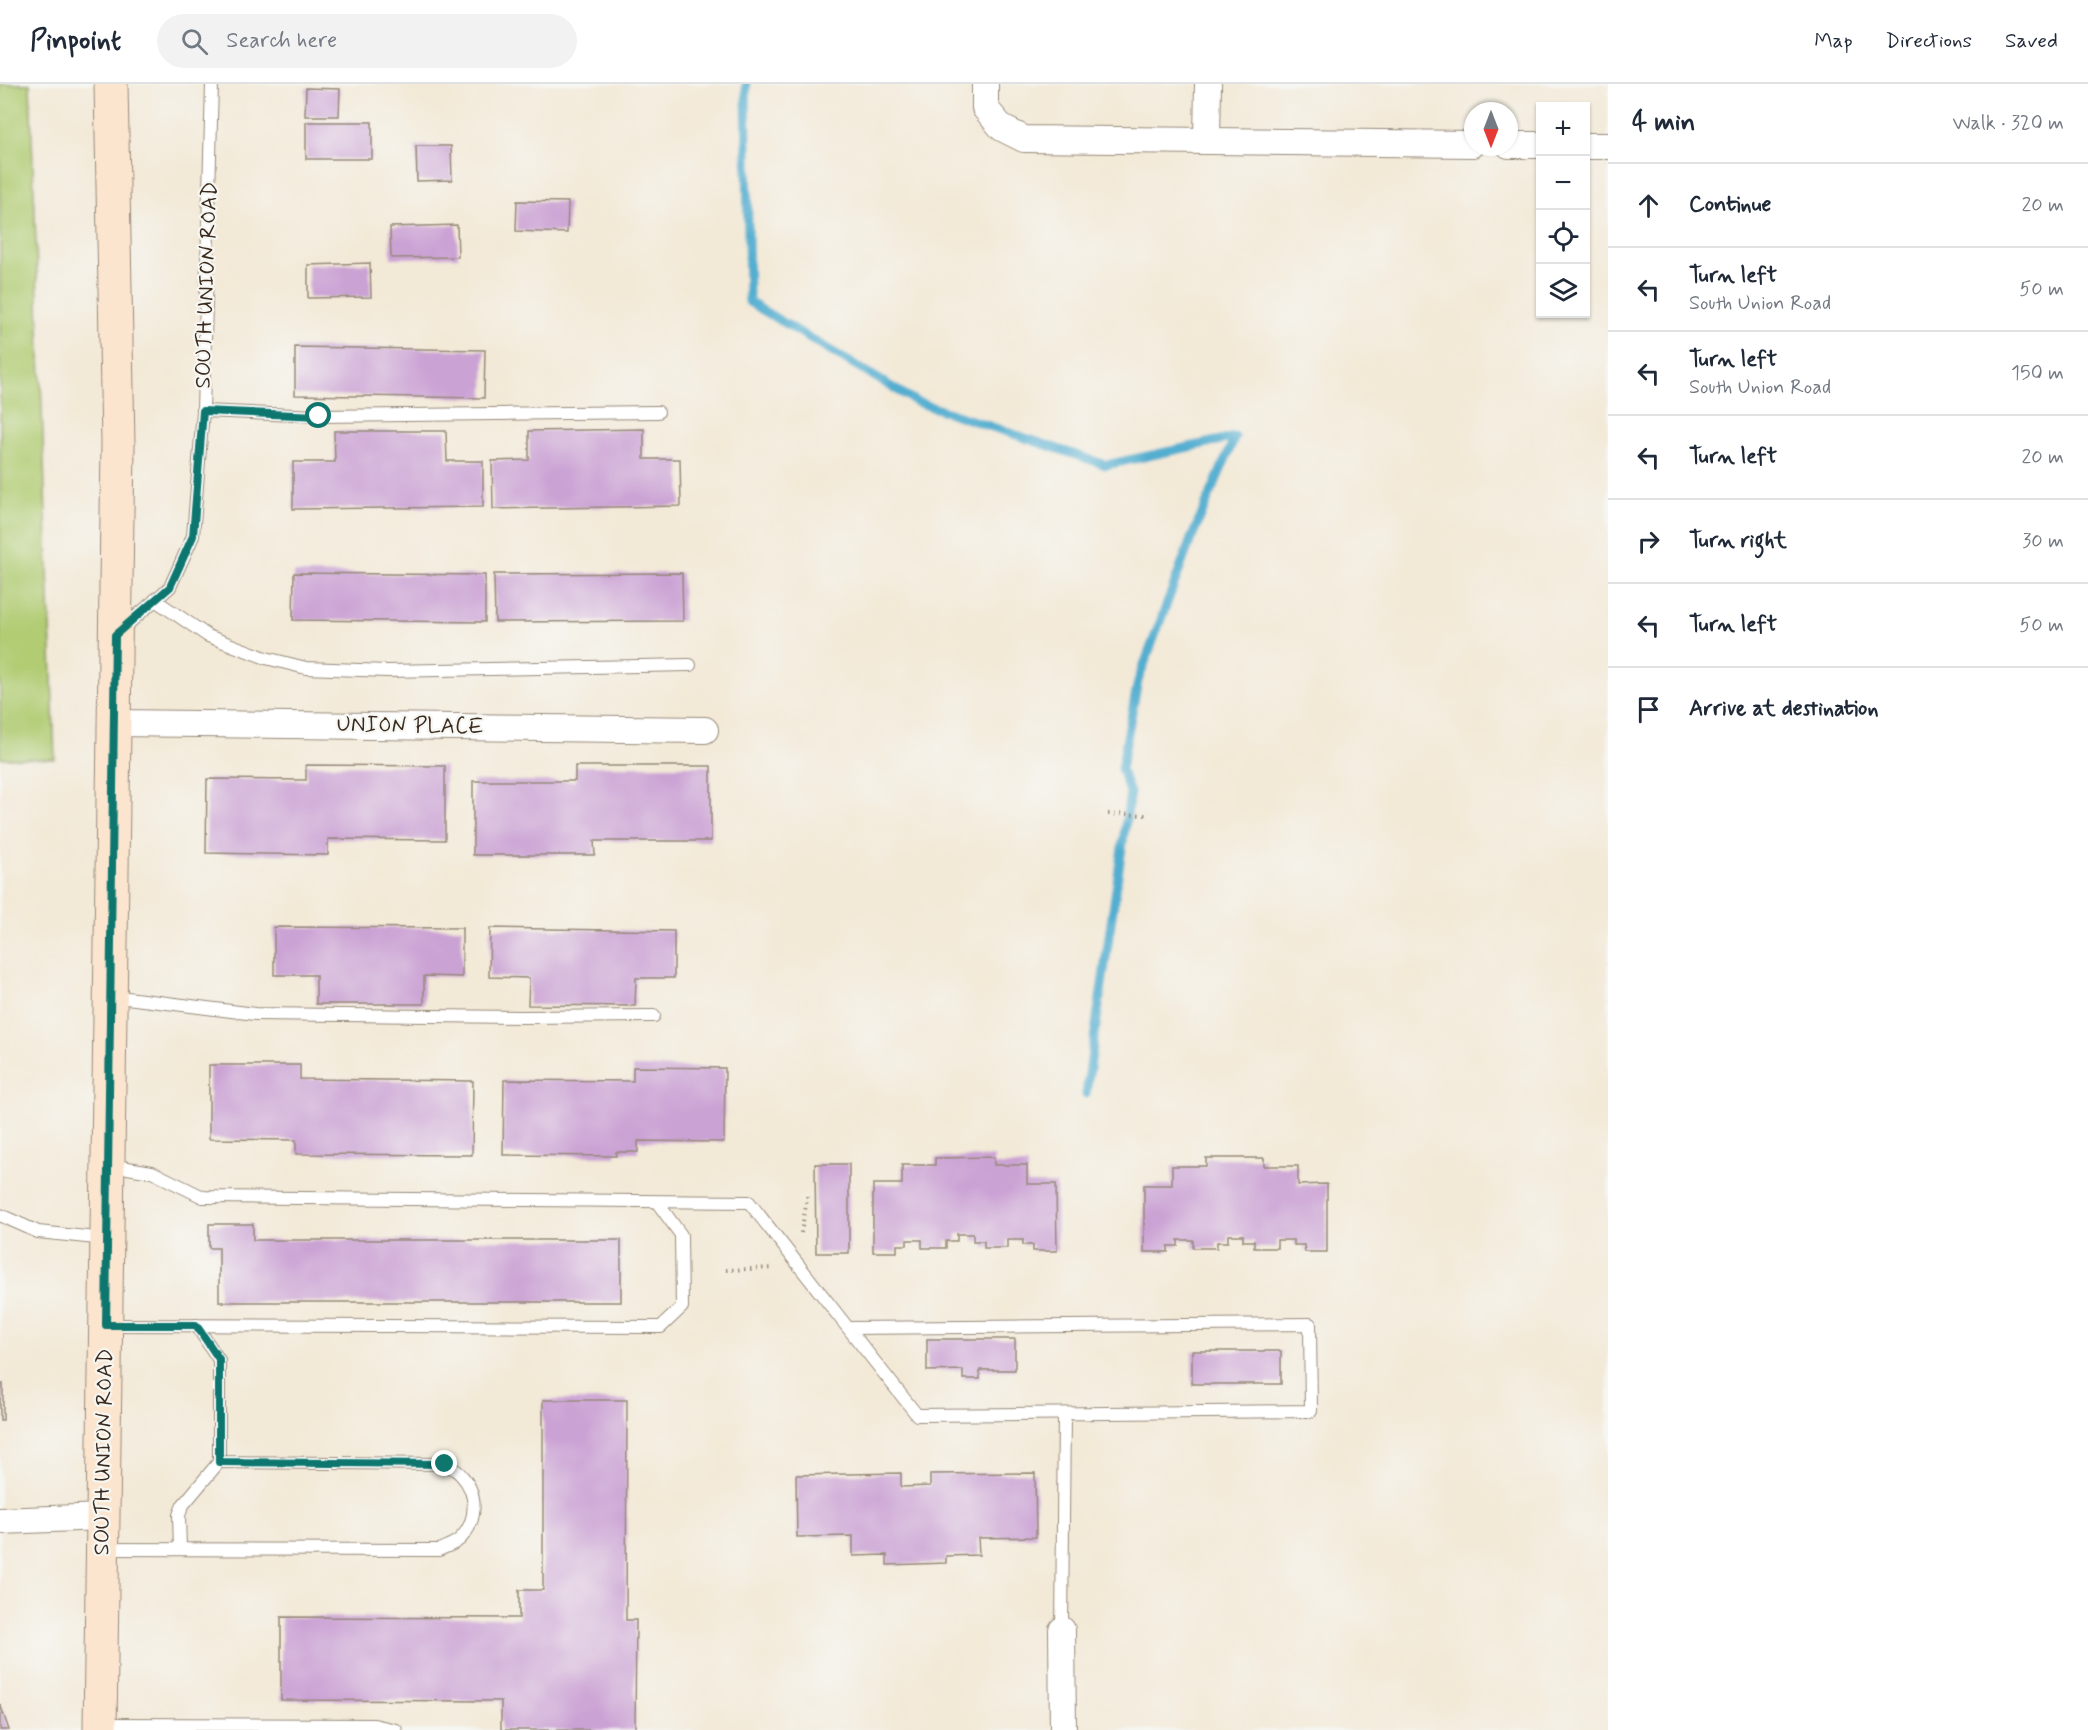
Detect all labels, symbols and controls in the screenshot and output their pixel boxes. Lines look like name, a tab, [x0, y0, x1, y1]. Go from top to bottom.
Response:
search box	[157, 14, 577, 68]
text: Pinpoint	[30, 23, 121, 60]
icon: search	[178, 25, 211, 58]
text: Search here	[226, 27, 337, 55]
text: Map	[1814, 27, 1853, 55]
text: Directions	[1886, 27, 1972, 55]
text: Saved	[2005, 27, 2058, 55]
north arrow	[1464, 102, 1518, 156]
map controls	[1536, 102, 1590, 318]
button: +	[1536, 102, 1590, 156]
text: 4 min	[1632, 106, 1695, 140]
text: Walk · 320 m	[1952, 110, 2064, 137]
button: −	[1536, 156, 1590, 210]
street label: SOUTH UNION ROAD	[189, 181, 225, 389]
icon: ahead	[1632, 189, 1665, 222]
text: Continue	[1689, 191, 1771, 219]
text: 20 m	[2021, 192, 2064, 219]
button: locate	[1536, 210, 1590, 264]
text: Turn left	[1689, 262, 1777, 290]
button: layers	[1536, 264, 1590, 318]
icon: left	[1632, 273, 1665, 306]
text: 50 m	[2019, 276, 2064, 303]
text: South Union Road	[1689, 290, 1831, 317]
text: Turn left	[1689, 346, 1777, 374]
icon: left	[1632, 357, 1665, 390]
text: 150 m	[2011, 360, 2064, 387]
text: South Union Road	[1689, 374, 1831, 401]
route start	[305, 402, 331, 428]
icon: left	[1632, 441, 1665, 474]
text: Turn left	[1689, 443, 1777, 471]
text: 20 m	[2021, 444, 2064, 471]
icon: right	[1632, 525, 1665, 558]
text: Turn right	[1689, 527, 1787, 555]
text: 30 m	[2022, 528, 2064, 555]
icon: left	[1632, 609, 1665, 642]
text: Turn left	[1689, 611, 1777, 639]
text: 50 m	[2019, 612, 2064, 639]
icon: arrive	[1632, 693, 1665, 726]
text: Arrive at destination	[1689, 695, 1879, 723]
street label: UNION PLACE	[336, 711, 484, 741]
street label: SOUTH UNION ROAD	[88, 1348, 120, 1556]
route end	[431, 1450, 457, 1476]

